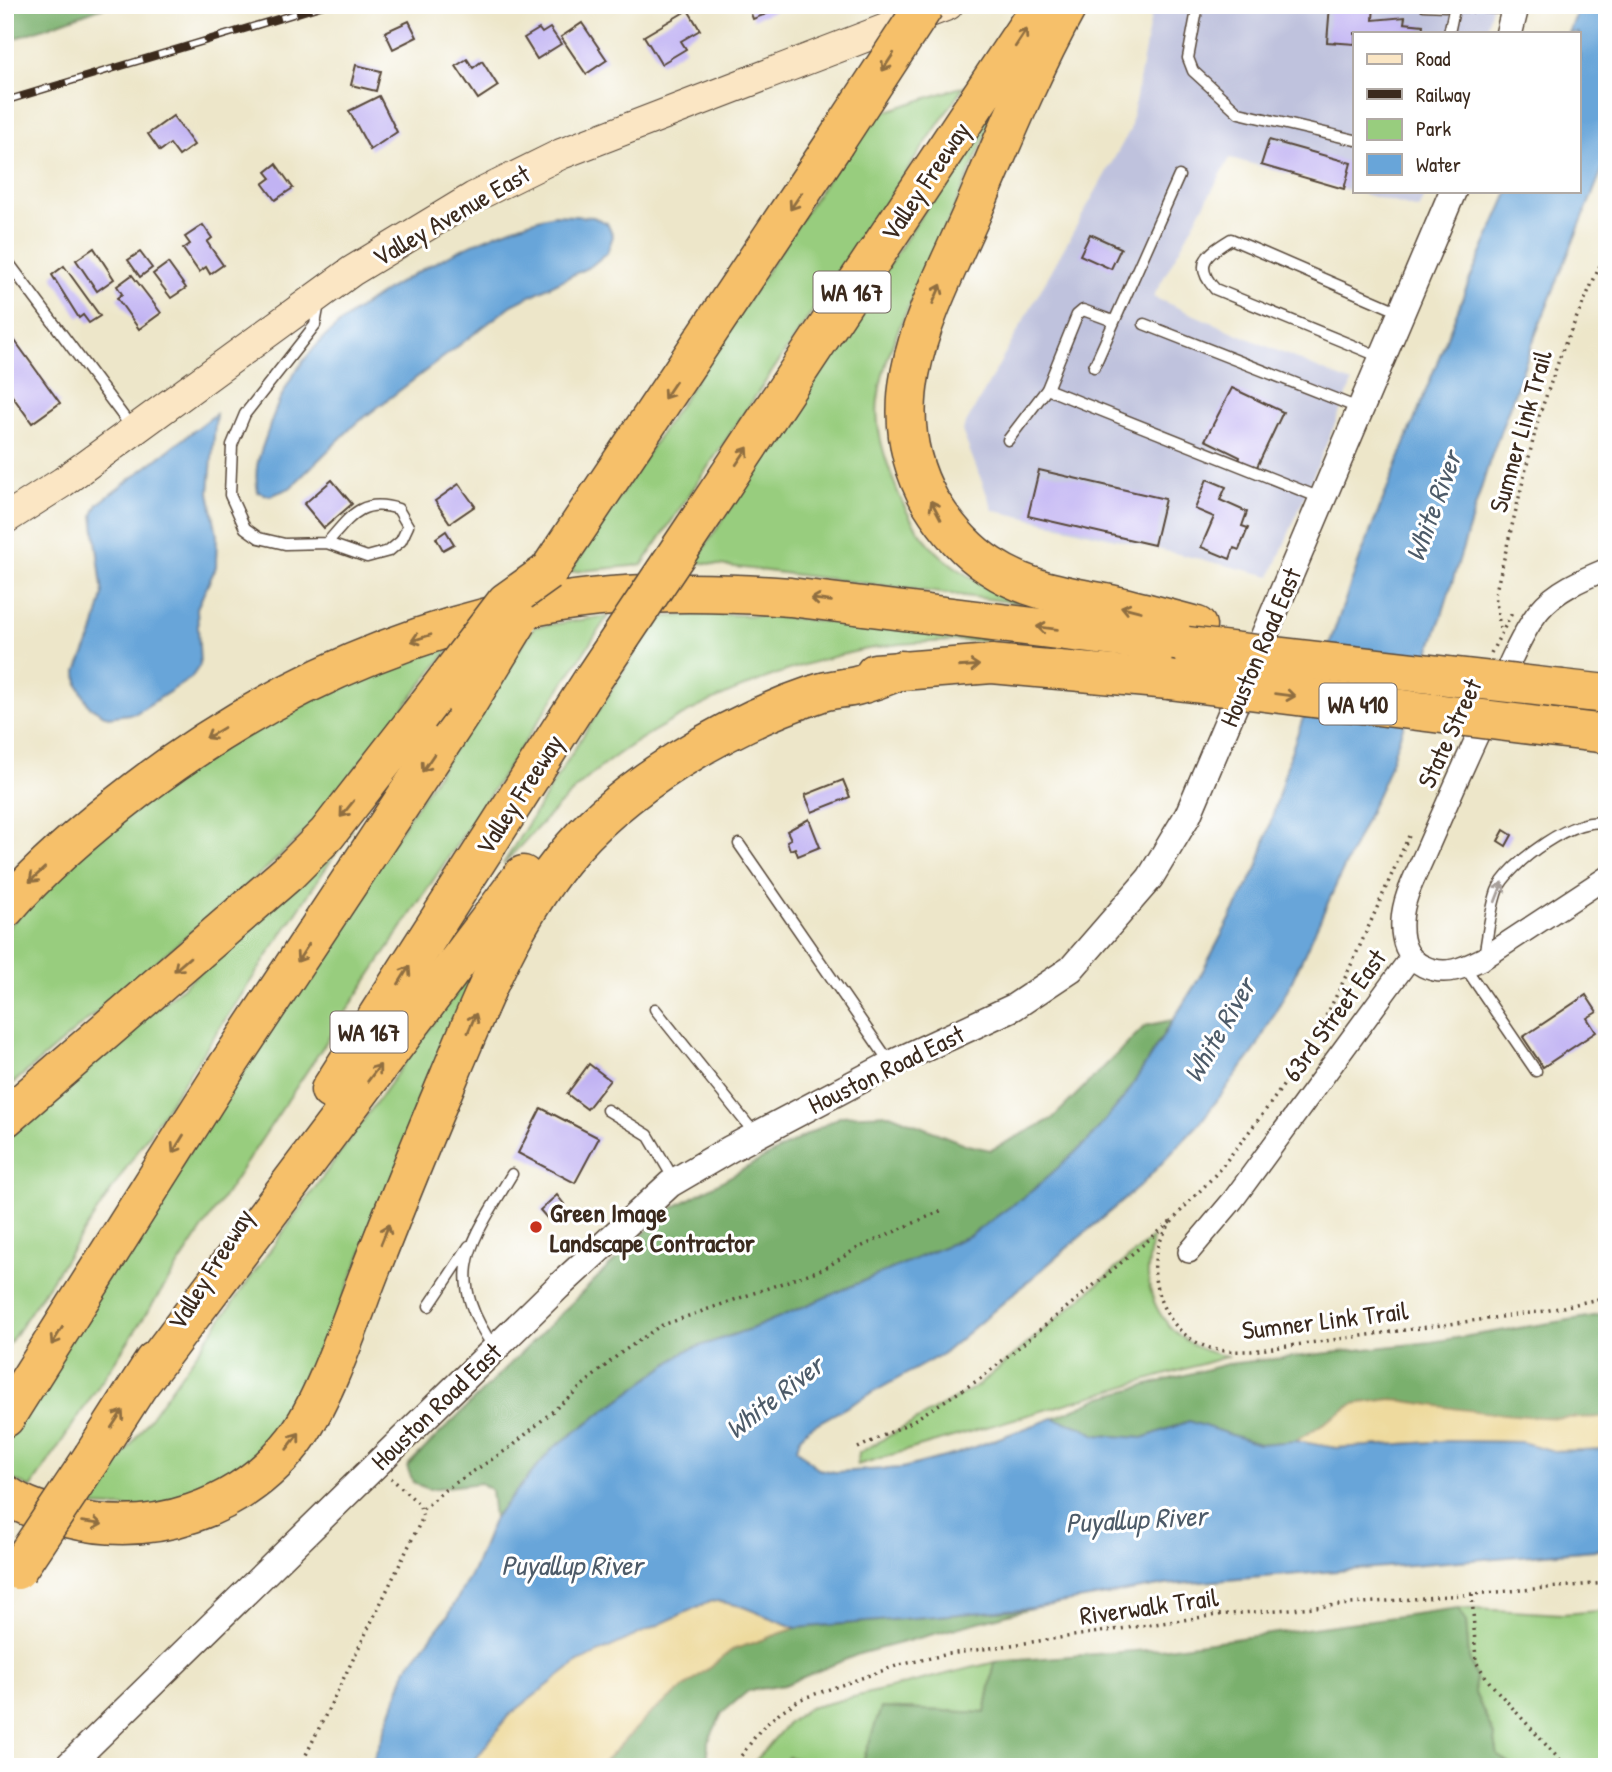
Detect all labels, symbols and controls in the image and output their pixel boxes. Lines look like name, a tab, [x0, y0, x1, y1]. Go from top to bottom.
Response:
one-way arrow	[1014, 28, 1028, 48]
legend	[1353, 32, 1580, 192]
text: Road	[1416, 44, 1450, 73]
one-way arrow	[880, 52, 894, 72]
text: Railway	[1416, 80, 1471, 109]
street label: Valley Freeway	[872, 114, 978, 248]
text: Park	[1416, 114, 1451, 143]
text: Water	[1416, 150, 1461, 179]
street label: Valley Avenue East	[366, 155, 537, 274]
one-way arrow	[789, 191, 803, 210]
road number: WA 167	[814, 272, 890, 312]
one-way arrow	[931, 284, 944, 306]
street label: Sumner Link Trail	[1480, 346, 1560, 516]
one-way arrow	[662, 380, 677, 399]
water label: White River	[1396, 443, 1472, 566]
one-way arrow	[735, 447, 749, 466]
one-way arrow	[928, 501, 942, 521]
street label: Houston Road East	[1211, 561, 1310, 732]
one-way arrow	[810, 594, 833, 607]
one-way arrow	[1120, 602, 1143, 615]
one-way arrow	[1036, 621, 1059, 634]
one-way arrow	[410, 633, 432, 645]
one-way arrow	[958, 659, 981, 672]
street label: State Street	[1408, 672, 1490, 793]
road number: WA 410	[1320, 684, 1396, 724]
one-way arrow	[1274, 688, 1296, 701]
one-way arrow	[205, 727, 225, 741]
street label: Valley Freeway	[467, 727, 571, 861]
one-way arrow	[421, 753, 435, 772]
one-way arrow	[340, 799, 355, 817]
one-way arrow	[29, 866, 47, 883]
one-way arrow	[1493, 882, 1506, 903]
street label: 63rd Street East	[1274, 941, 1394, 1088]
one-way arrow	[296, 943, 310, 963]
one-way arrow	[173, 956, 191, 972]
one-way arrow	[398, 966, 412, 986]
water label: White River	[1174, 968, 1266, 1089]
road number: WA 167	[330, 1012, 408, 1052]
one-way arrow	[466, 1013, 479, 1034]
street label: Houston Road East	[802, 1016, 971, 1122]
one-way arrow	[366, 1064, 381, 1083]
one-way arrow	[171, 1133, 185, 1153]
place label: Green Image Landscape Contractor	[550, 1195, 756, 1261]
street label: Valley Freeway	[159, 1202, 261, 1336]
marker: Green Image Landscape Contractor	[528, 1219, 544, 1235]
one-way arrow	[379, 1223, 392, 1245]
street label: Sumner Link Trail	[1240, 1292, 1410, 1348]
one-way arrow	[50, 1326, 65, 1345]
street label: Houston Road East	[363, 1334, 510, 1477]
water label: White River	[717, 1345, 833, 1447]
one-way arrow	[110, 1410, 124, 1429]
one-way arrow	[285, 1432, 300, 1450]
water label: Puyallup River	[1064, 1496, 1211, 1542]
one-way arrow	[81, 1516, 103, 1529]
water label: Puyallup River	[501, 1546, 646, 1584]
street label: Riverwalk Trail	[1078, 1579, 1221, 1633]

